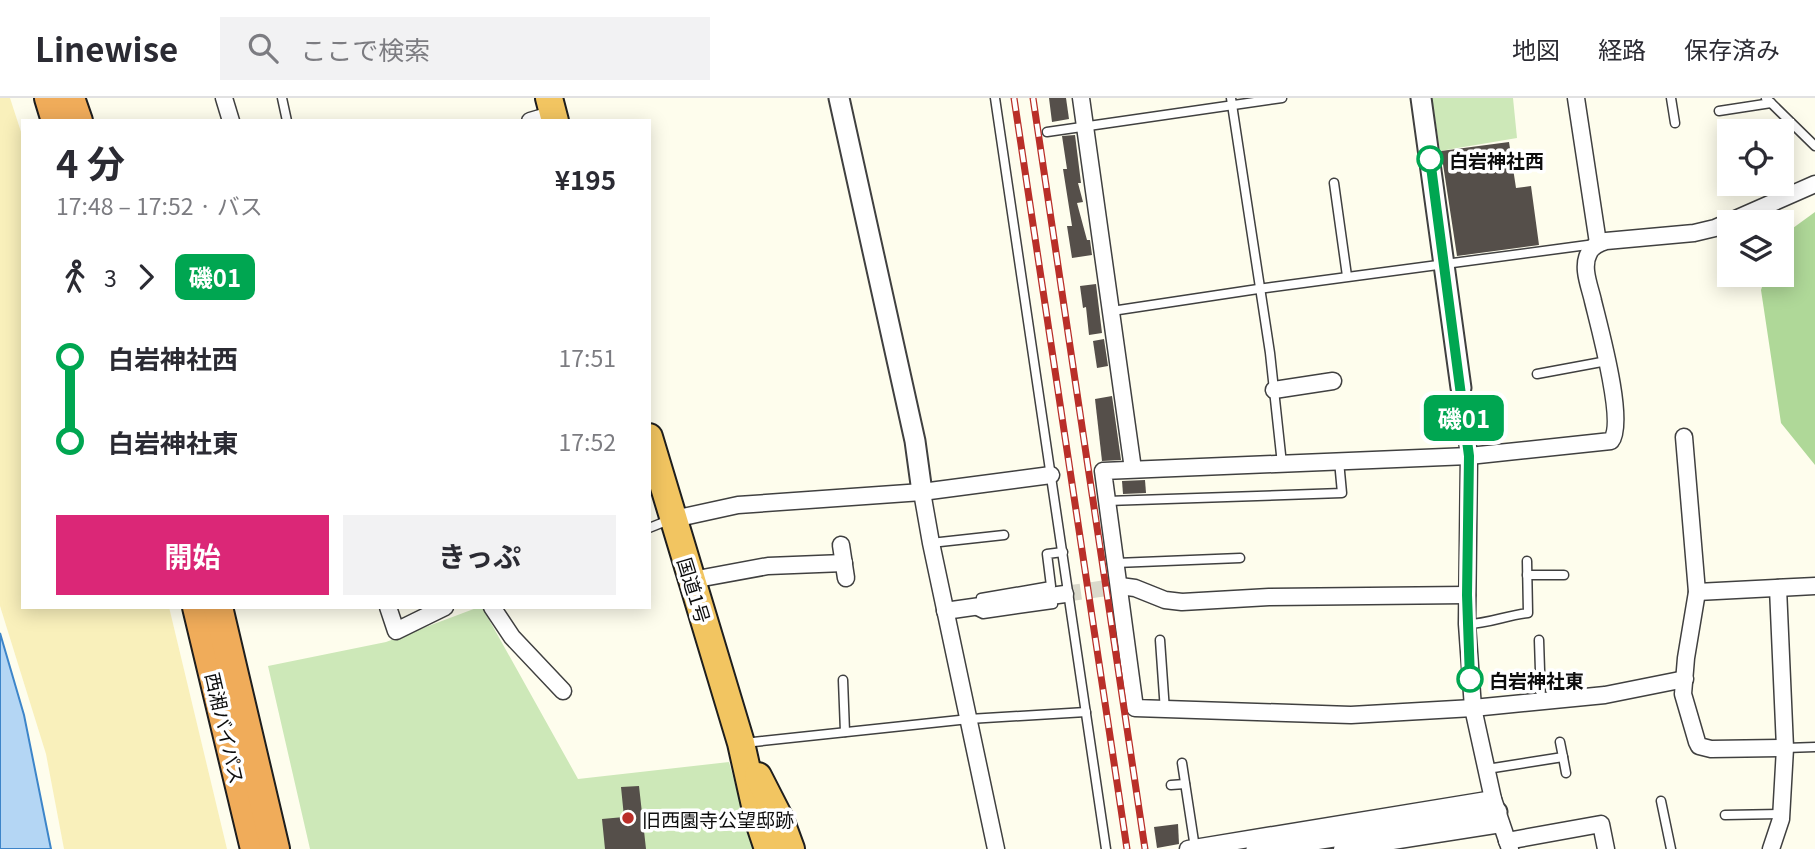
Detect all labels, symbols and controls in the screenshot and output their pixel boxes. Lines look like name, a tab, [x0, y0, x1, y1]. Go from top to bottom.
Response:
search box	[220, 17, 710, 80]
text: Linewise	[35, 24, 178, 72]
icon: search	[244, 29, 282, 67]
text: ここで検索	[300, 30, 430, 67]
text: 地図	[1512, 31, 1560, 66]
text: 経路	[1598, 31, 1646, 66]
text: 保存済み	[1684, 31, 1780, 66]
map controls	[1717, 119, 1794, 287]
button: locate	[1717, 119, 1794, 196]
text: 4 分	[56, 134, 125, 189]
marker: 白岩神社西	[1417, 146, 1443, 172]
place label: 白岩神社西	[1449, 146, 1544, 173]
text: ¥195	[555, 160, 616, 197]
text: 17:48 – 17:52 · バス	[56, 188, 263, 222]
button: layers	[1717, 210, 1794, 287]
icon: walk	[56, 258, 94, 296]
icon: forward	[127, 258, 165, 296]
text: 磯01	[189, 259, 241, 294]
text: 3	[104, 260, 117, 294]
text: 白岩神社西	[108, 339, 238, 376]
text: 17:51	[559, 340, 616, 374]
line badge: 磯01	[1424, 395, 1504, 441]
text: 磯01	[1438, 400, 1490, 435]
text: 白岩神社東	[108, 423, 238, 460]
text: 17:52	[559, 424, 616, 458]
button: 開始	[56, 515, 329, 595]
button: きっぷ	[343, 515, 616, 595]
street label: 国道1号	[672, 554, 718, 626]
marker: 白岩神社東	[1457, 666, 1483, 692]
place label: 白岩神社東	[1489, 666, 1584, 693]
street label: 西湘バイパス	[200, 670, 252, 786]
place label: 旧西園寺公望邸跡	[642, 805, 794, 832]
marker: 旧西園寺公望邸跡	[620, 810, 636, 826]

